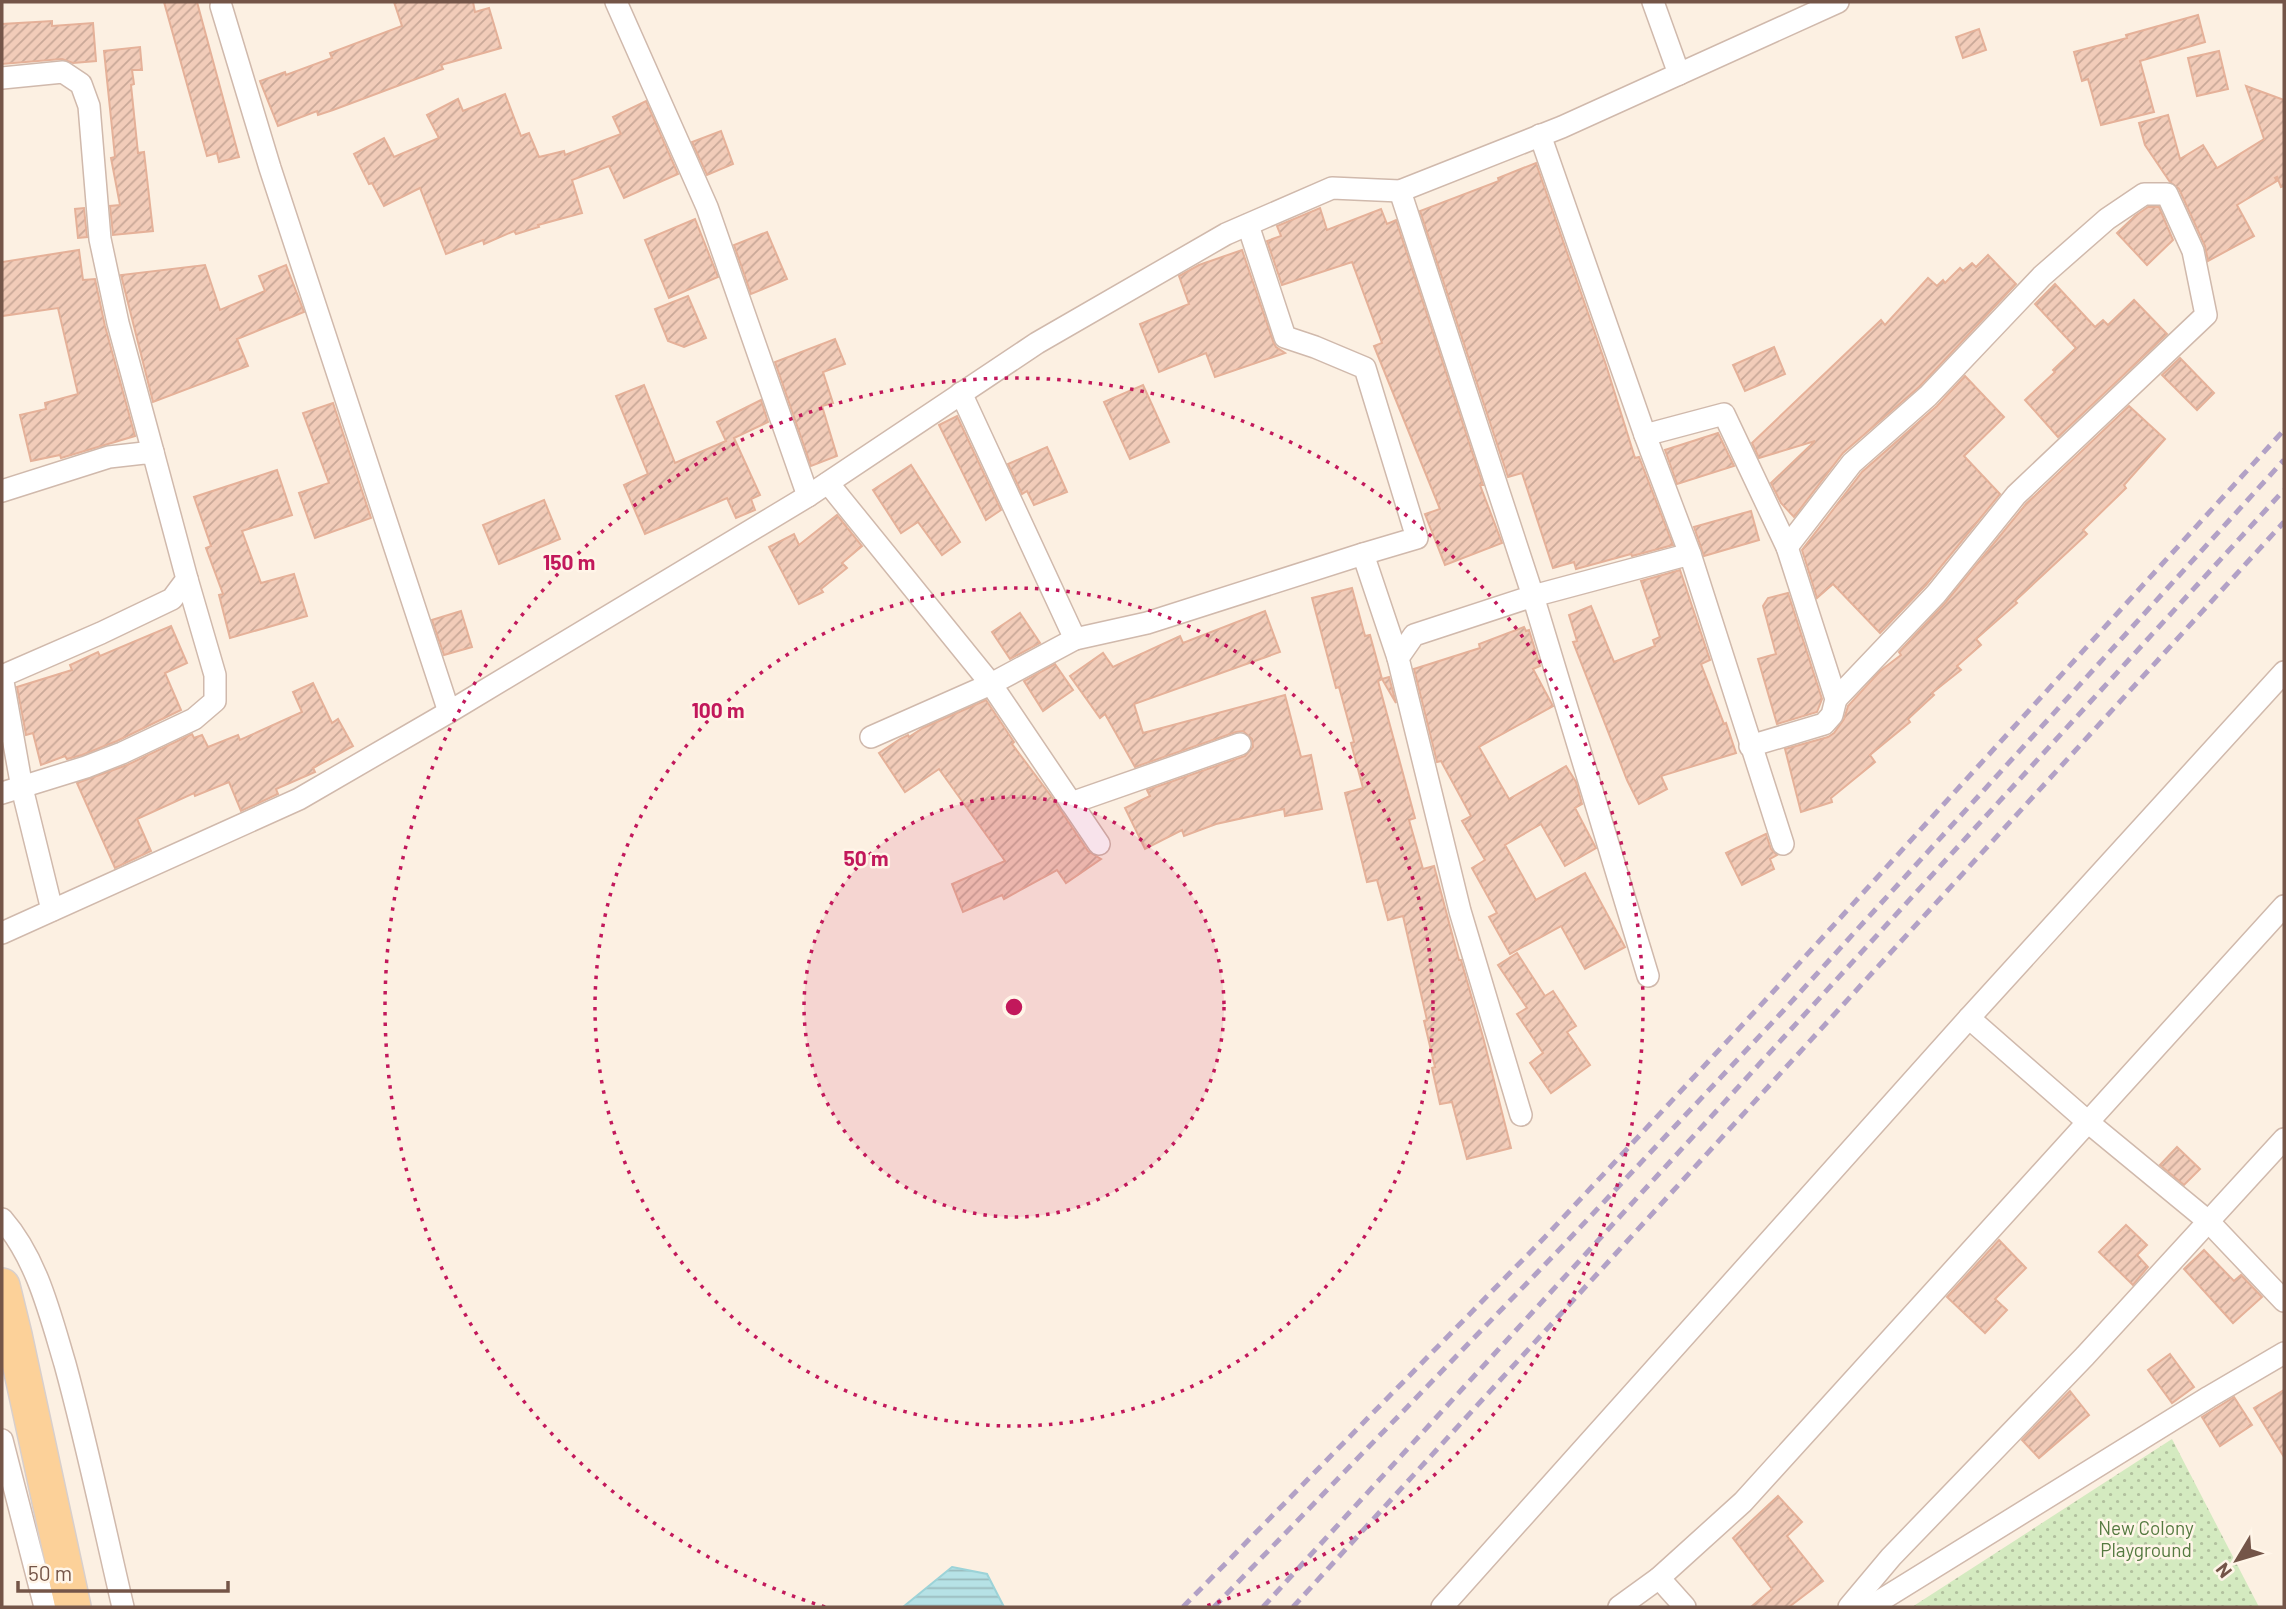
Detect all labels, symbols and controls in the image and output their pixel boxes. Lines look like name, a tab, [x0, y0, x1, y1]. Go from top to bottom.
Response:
text: 150 m	[543, 549, 595, 574]
text: 100 m	[691, 697, 745, 722]
text: 50 m	[843, 845, 889, 870]
centre of rings	[1002, 995, 1026, 1019]
park label: New Colony Playground	[2098, 1516, 2194, 1561]
north arrow	[2202, 1525, 2272, 1595]
scale bar	[18, 1550, 228, 1594]
text: N	[2210, 1559, 2236, 1583]
text: 50 m	[28, 1560, 72, 1585]

